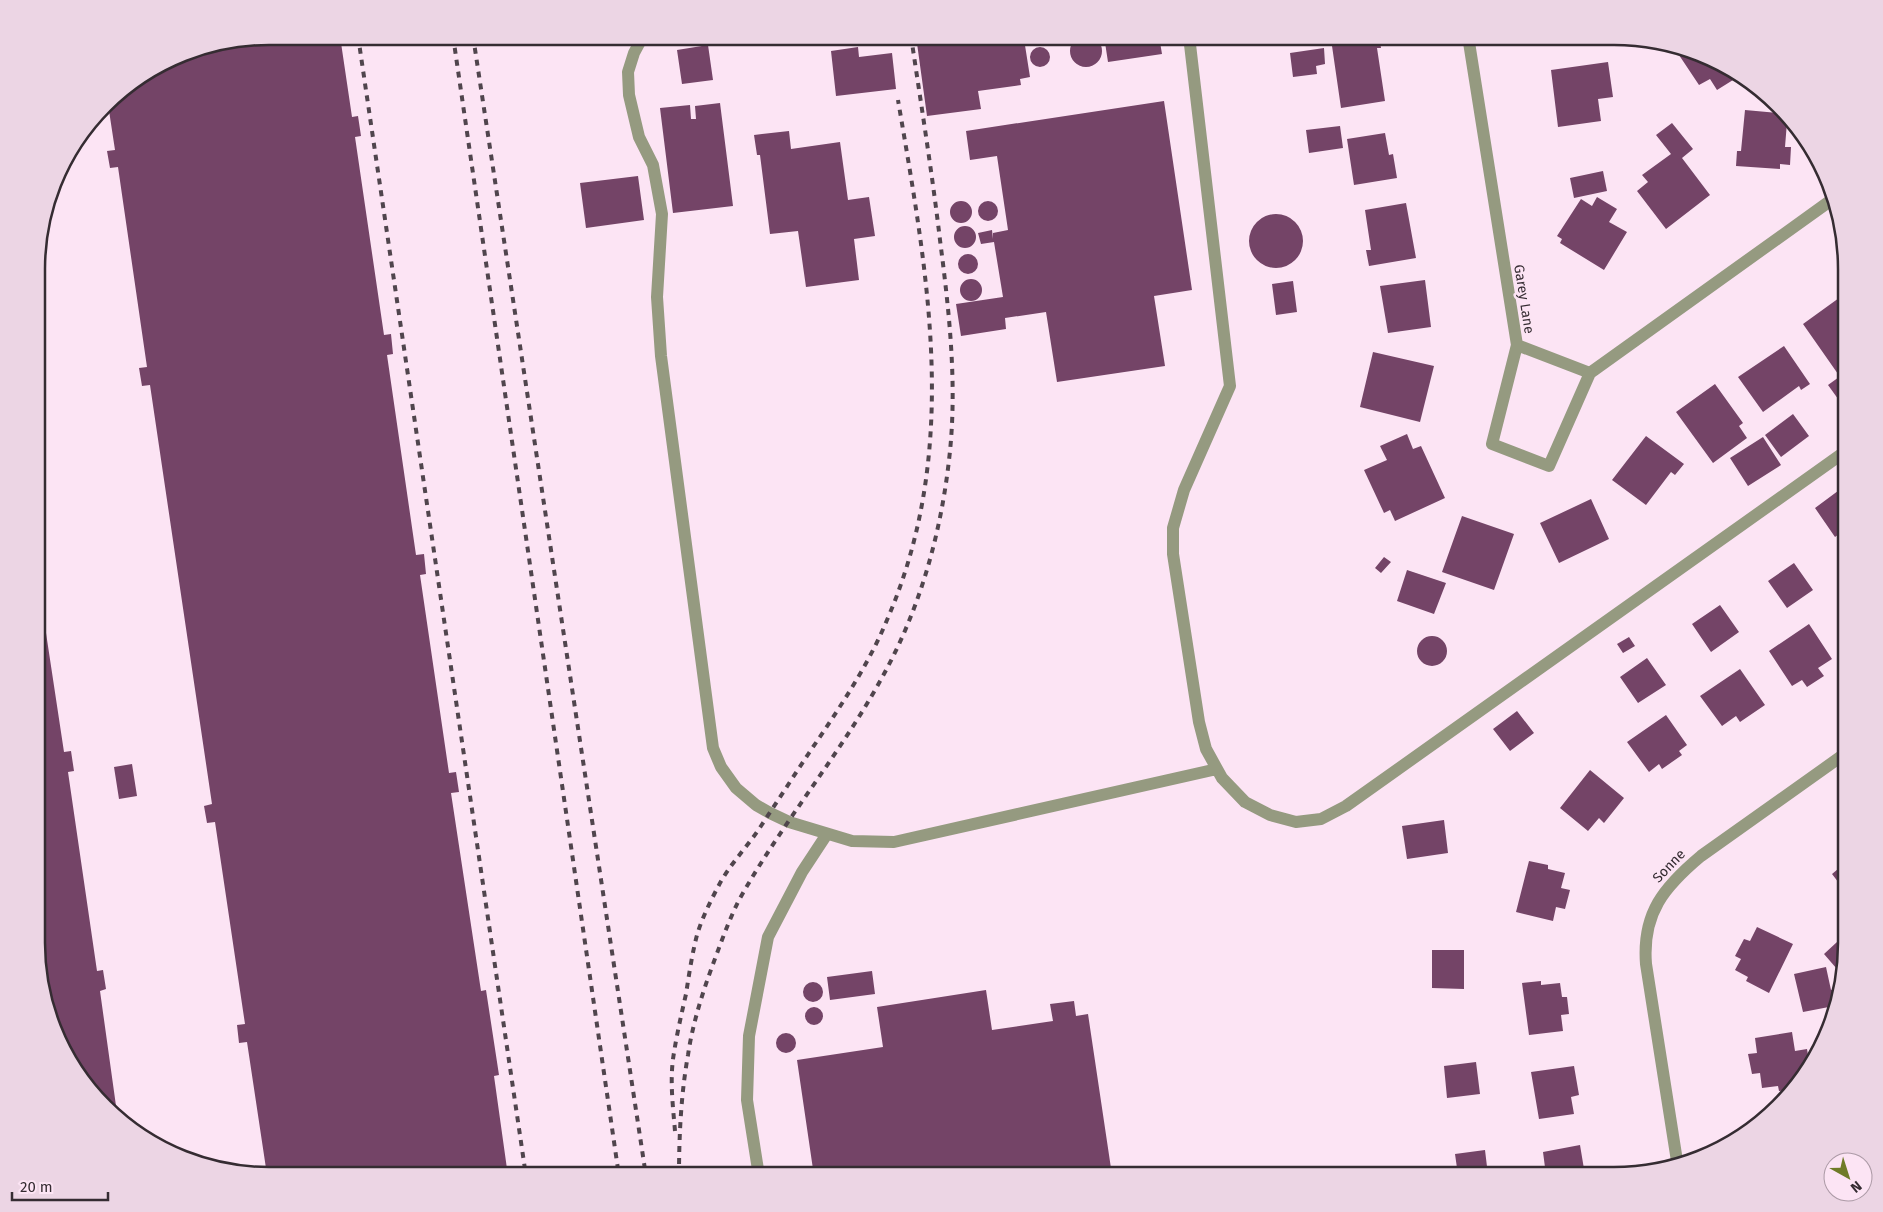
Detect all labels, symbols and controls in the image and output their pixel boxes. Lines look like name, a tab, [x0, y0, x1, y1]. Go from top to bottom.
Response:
street label: Garey Lane	[1510, 263, 1538, 335]
street label: Sonne	[1649, 846, 1689, 886]
north arrow	[1823, 1152, 1873, 1202]
scale bar	[12, 1170, 109, 1202]
text: N	[1847, 1177, 1865, 1196]
text: 20 m	[20, 1178, 53, 1196]

